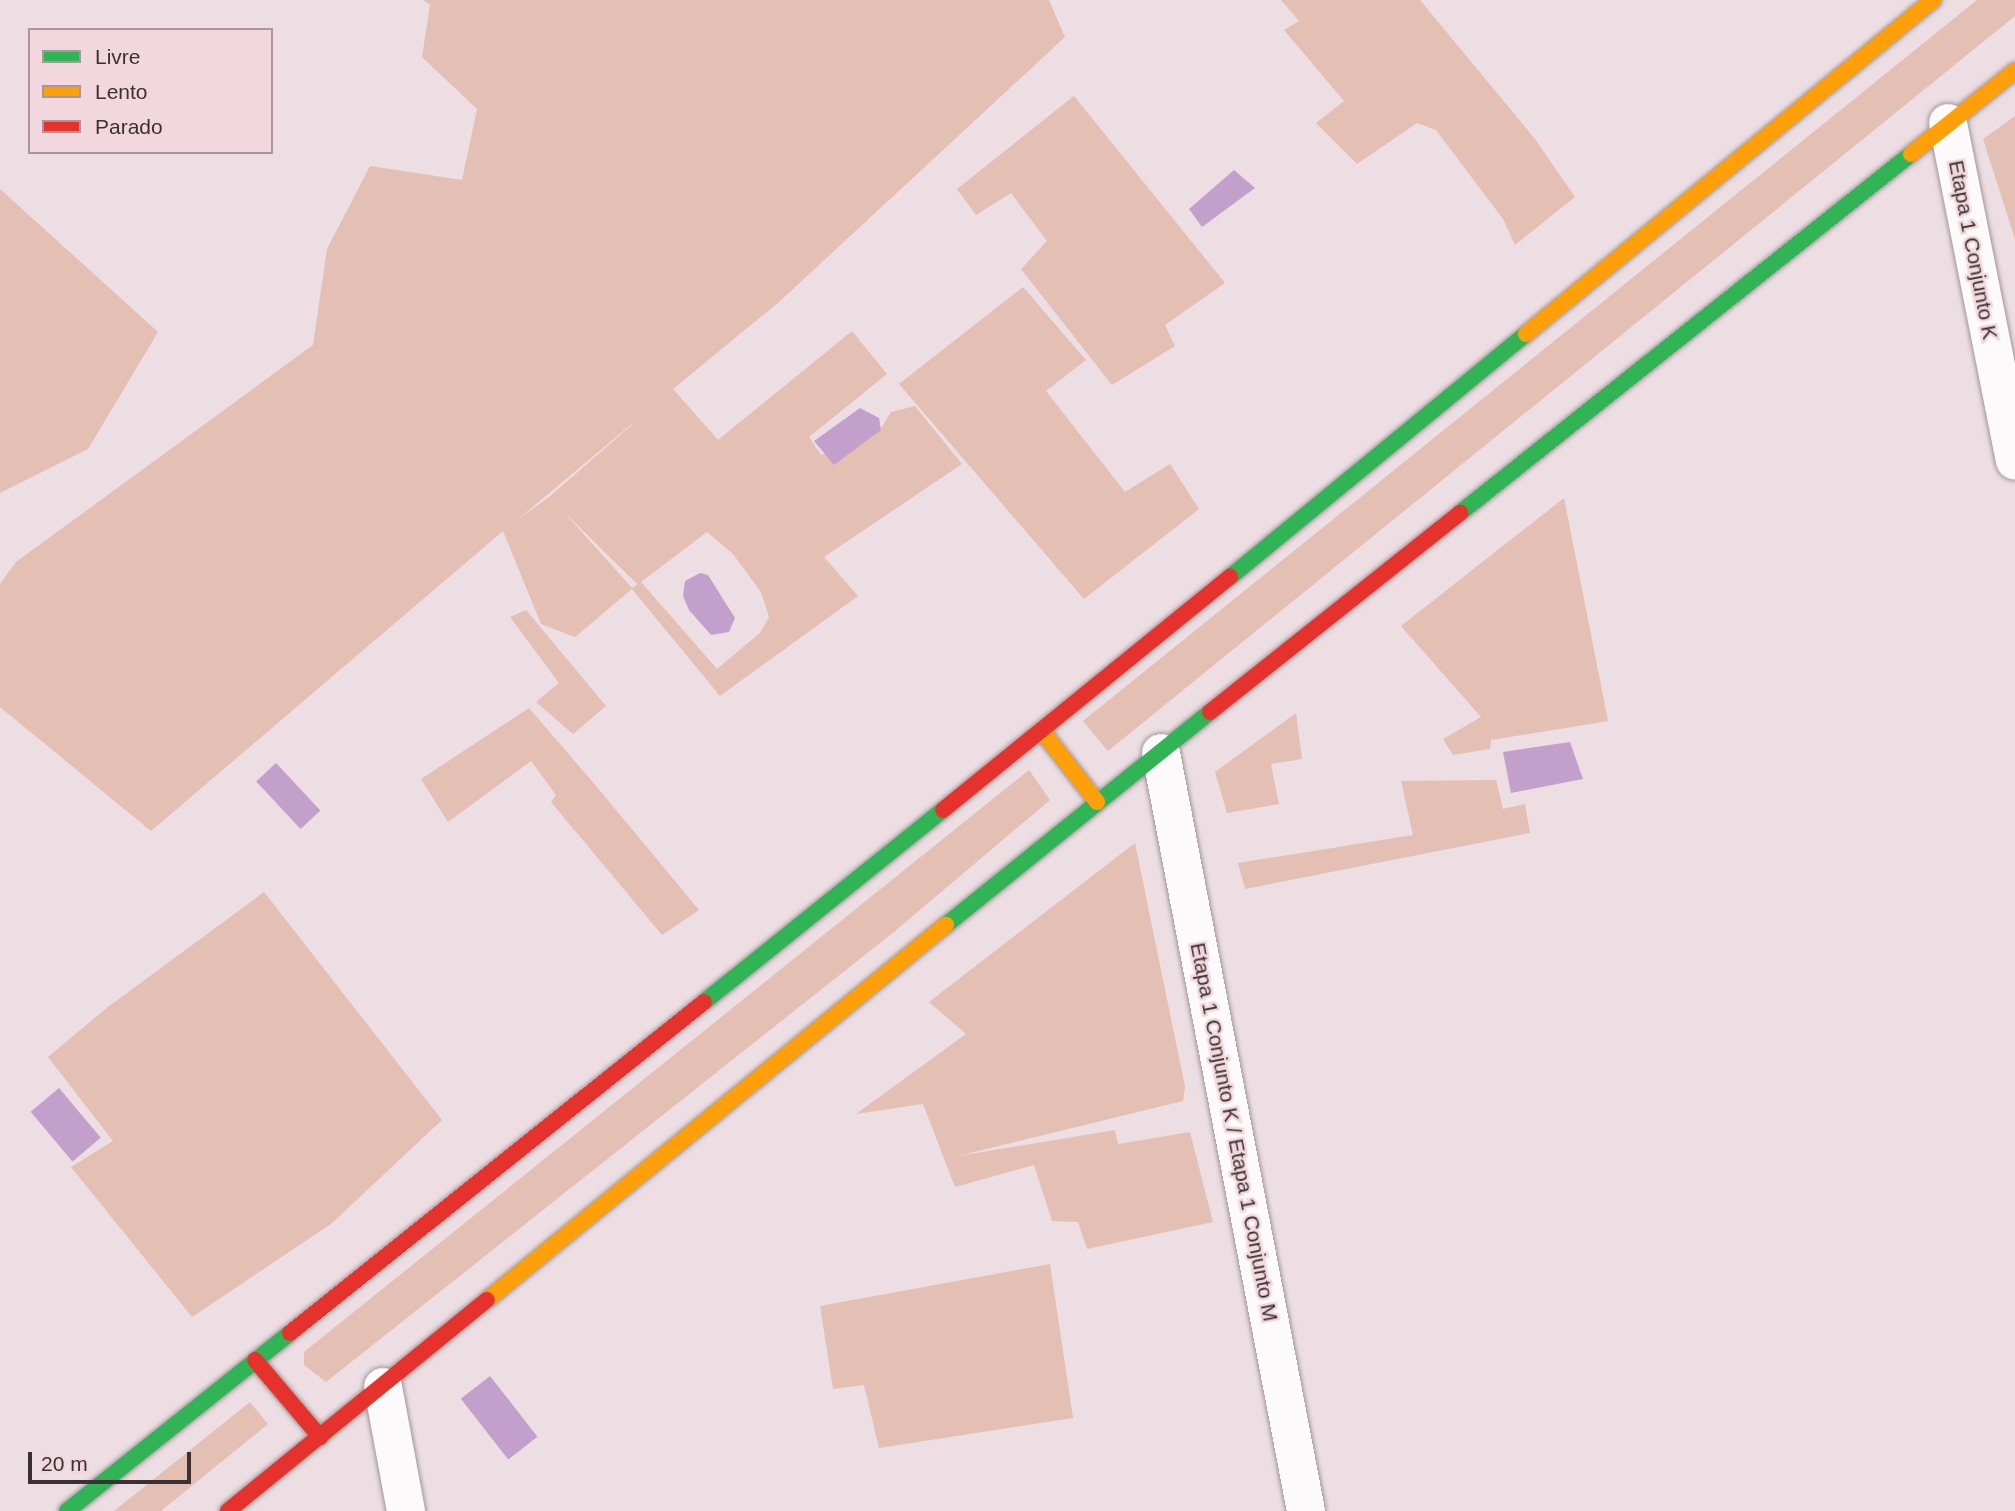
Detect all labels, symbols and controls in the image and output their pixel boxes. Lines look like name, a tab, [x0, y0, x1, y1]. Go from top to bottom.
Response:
legend	[28, 28, 273, 154]
text: Livre	[95, 45, 141, 68]
text: Lento	[95, 80, 148, 103]
text: Parado	[95, 115, 163, 138]
street label: Etapa 1 Conjunto K	[1943, 158, 2003, 342]
street label: Etapa 1 Conjunto K / Etapa 1 Conjunto M	[1185, 941, 1283, 1323]
scale bar	[32, 1438, 194, 1482]
text: 20 m	[41, 1452, 88, 1475]

